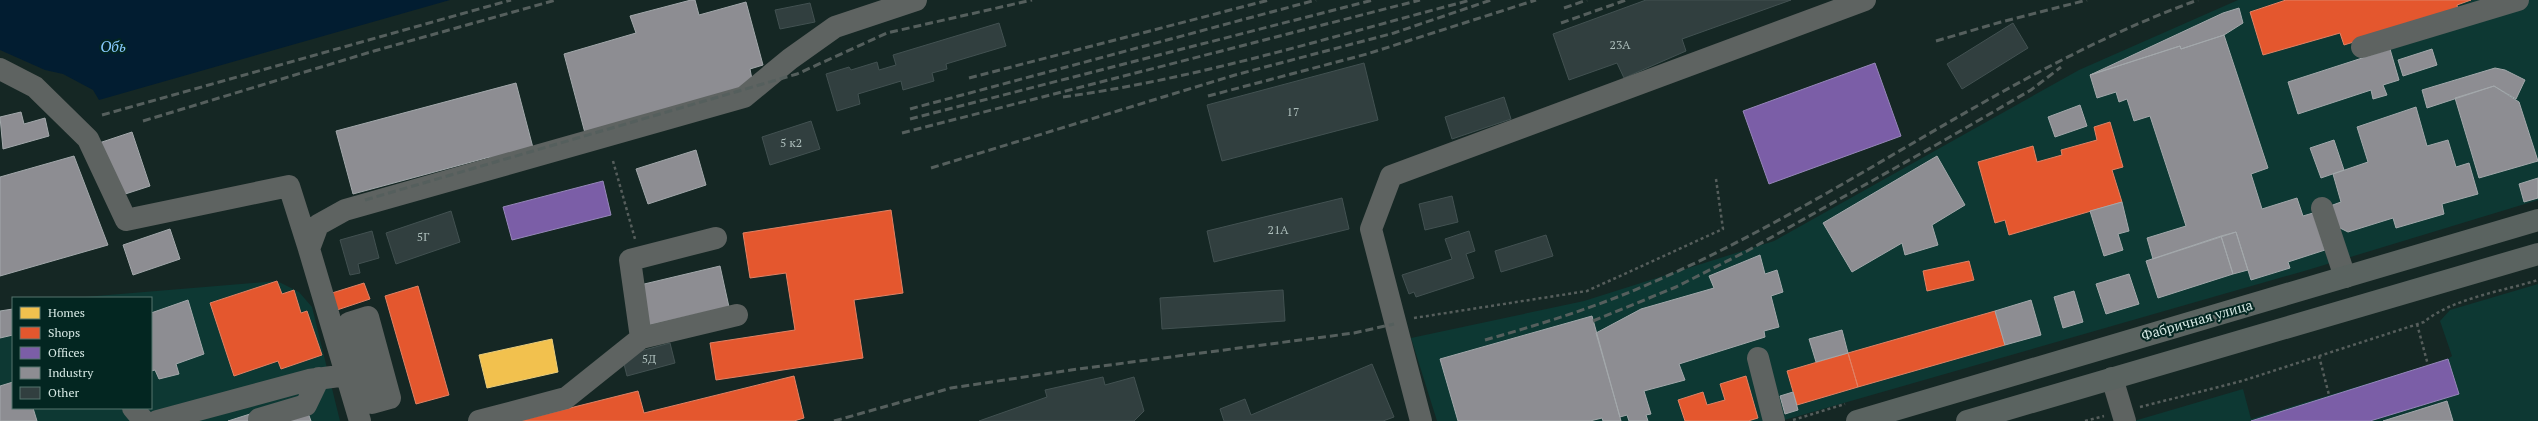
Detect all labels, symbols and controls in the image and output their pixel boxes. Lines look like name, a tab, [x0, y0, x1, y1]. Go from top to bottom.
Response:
water label: Обь	[100, 36, 126, 56]
house number: 23А	[1610, 37, 1631, 52]
house number: 17	[1287, 104, 1299, 119]
house number: 5 к2	[780, 135, 802, 150]
house number: 21А	[1268, 222, 1289, 237]
house number: 5Г	[417, 229, 429, 244]
street label: Фабричная улица	[2139, 295, 2255, 345]
legend	[12, 297, 152, 409]
text: Homes	[48, 305, 85, 320]
text: Shops	[48, 325, 80, 340]
text: Offices	[48, 345, 85, 360]
house number: 5Д	[642, 351, 657, 366]
text: Industry	[48, 365, 94, 380]
text: Other	[48, 385, 79, 400]

